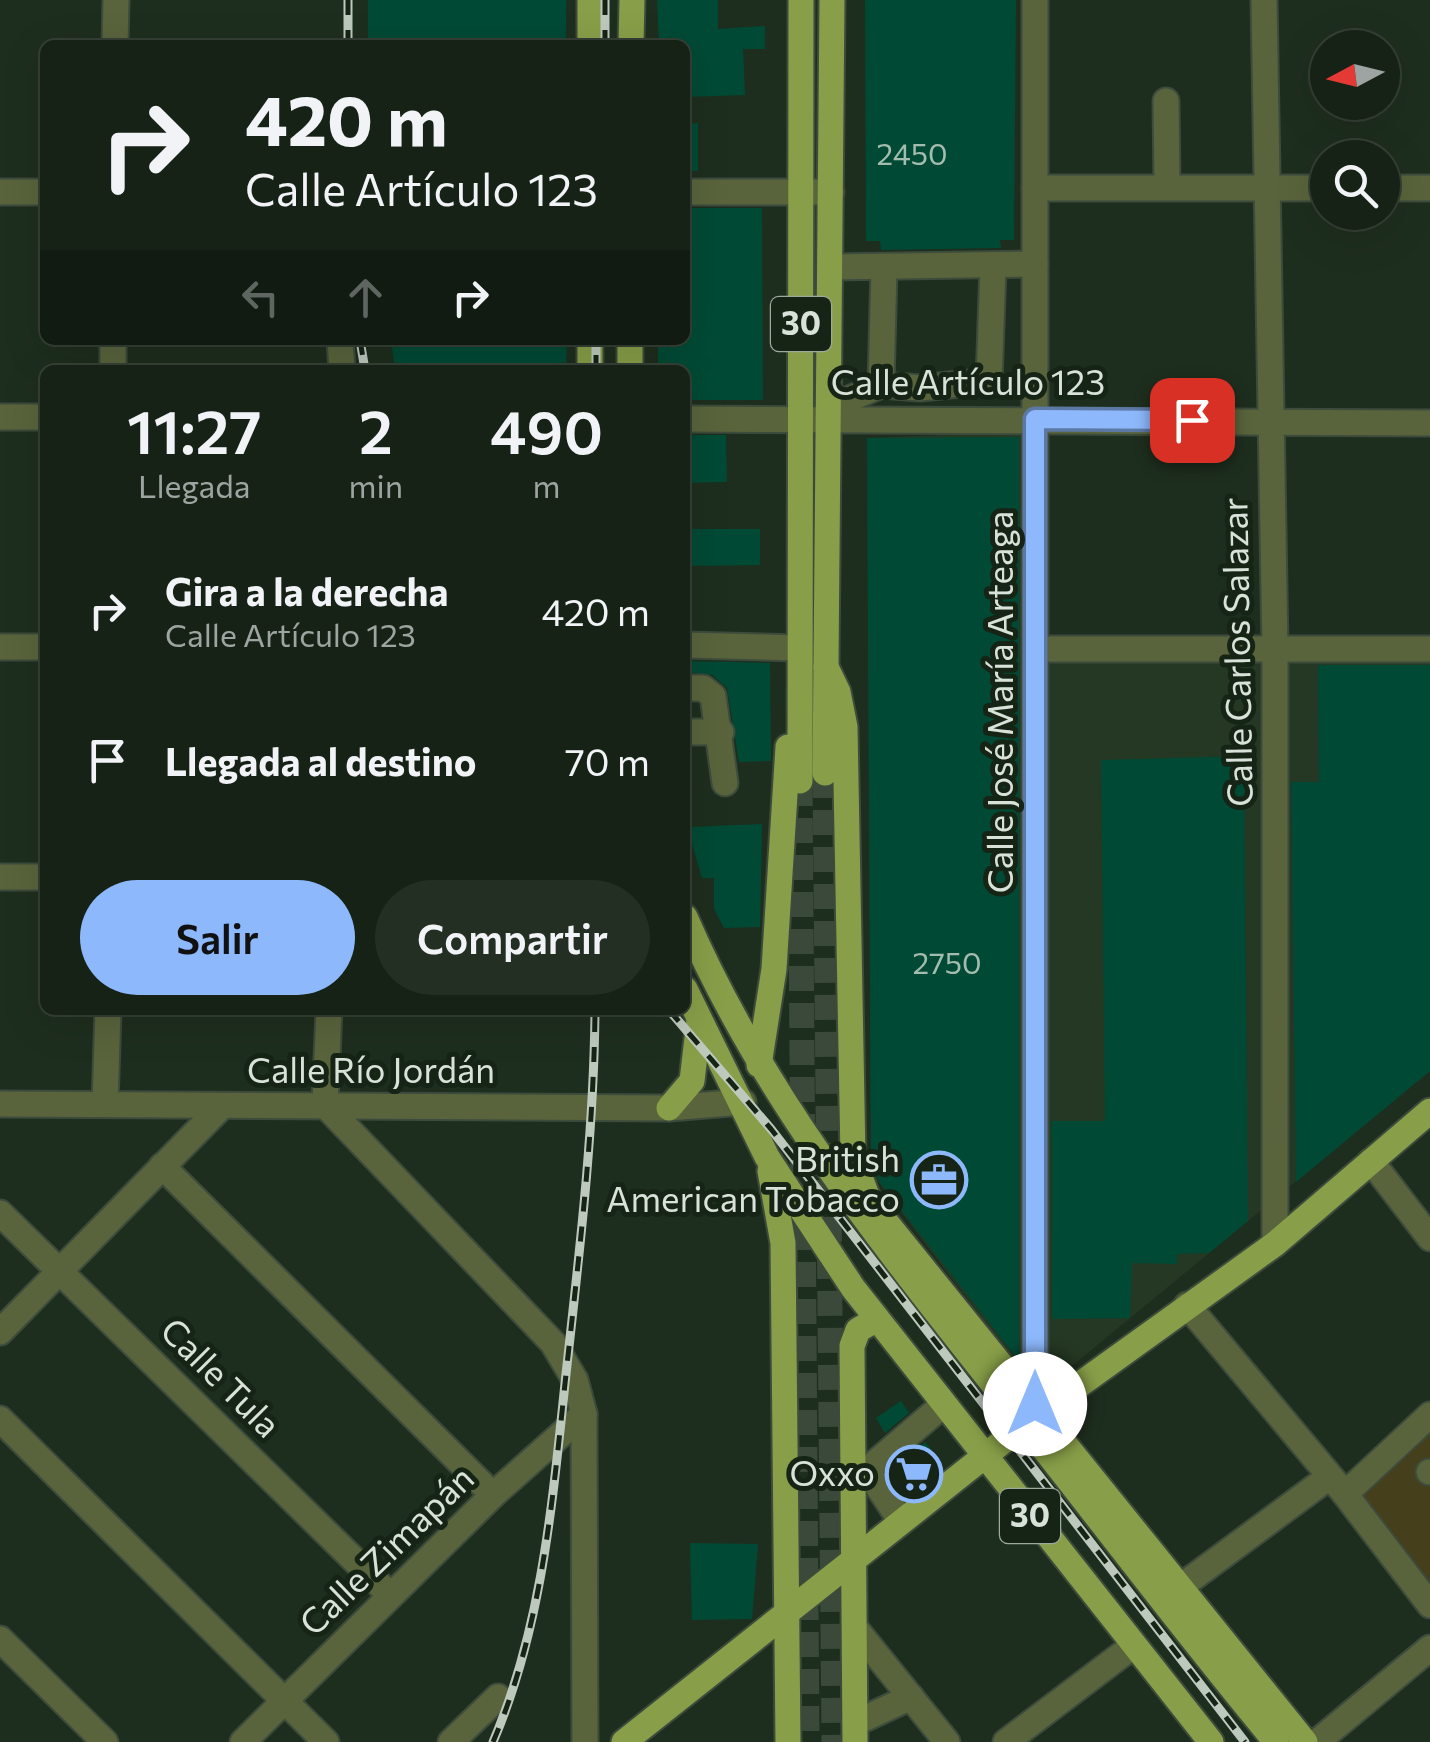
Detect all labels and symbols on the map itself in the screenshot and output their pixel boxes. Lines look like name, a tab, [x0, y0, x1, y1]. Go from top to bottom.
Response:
north arrow	[1310, 30, 1400, 120]
house number: 2450	[877, 134, 947, 171]
road number: 30	[771, 297, 831, 351]
street label: Calle Artículo 123	[831, 359, 1105, 402]
pin	[1150, 378, 1235, 463]
street label: Calle Carlos Salazar	[1211, 497, 1260, 807]
street label: Calle José María Arteaga	[977, 511, 1020, 893]
house number: 2750	[912, 943, 982, 980]
street label: Calle Río Jordán	[247, 1047, 495, 1090]
place label: British American Tobacco	[606, 1136, 900, 1219]
office icon: British American Tobacco	[909, 1150, 969, 1210]
street label: Calle Tula	[153, 1307, 291, 1445]
position arrow	[983, 1352, 1087, 1456]
supermarket icon: Oxxo	[884, 1444, 944, 1504]
place label: Oxxo	[789, 1450, 875, 1493]
street label: Calle Zimapán	[289, 1455, 481, 1643]
road number: 30	[1000, 1489, 1060, 1543]

